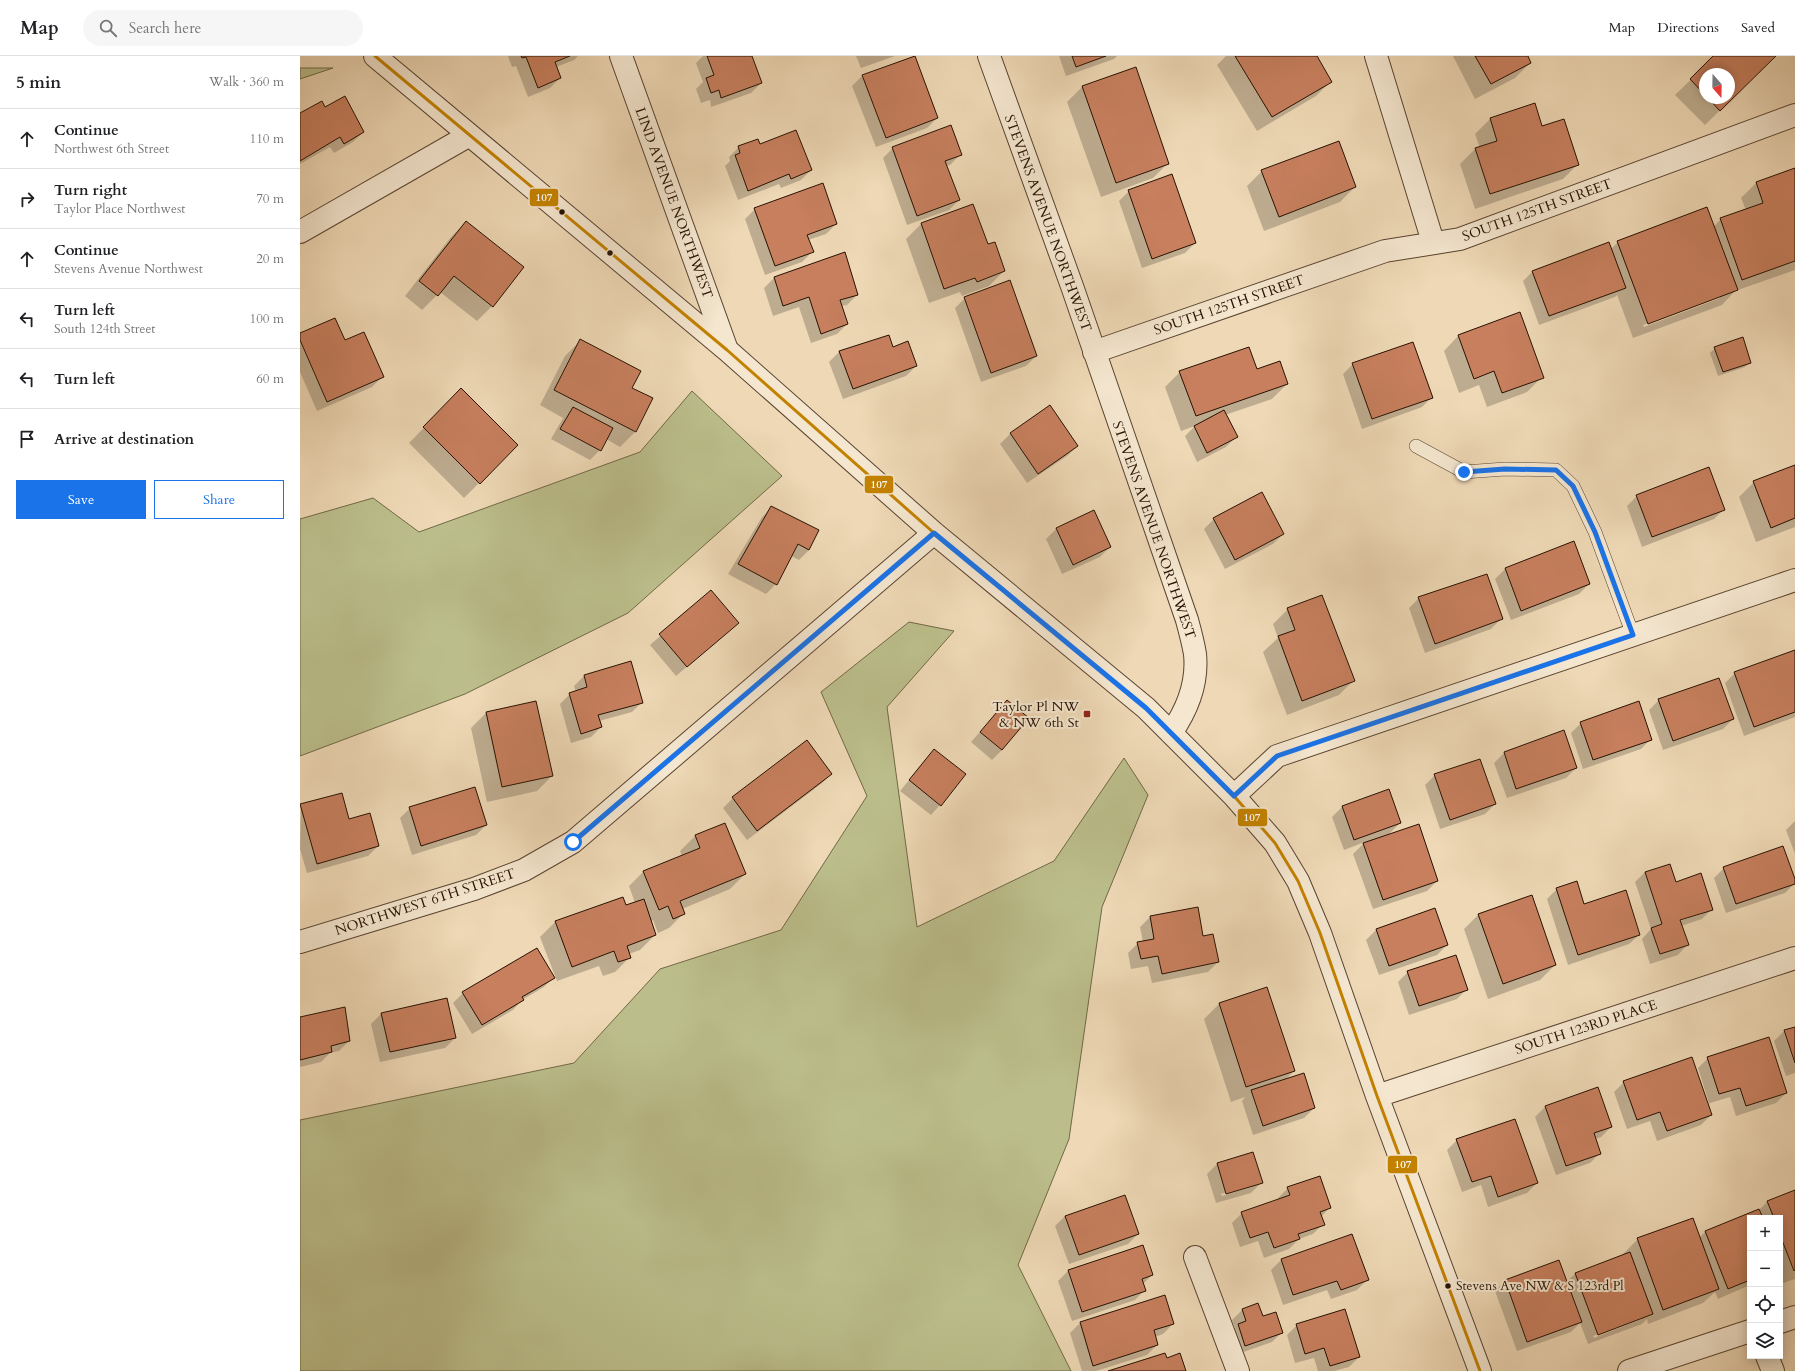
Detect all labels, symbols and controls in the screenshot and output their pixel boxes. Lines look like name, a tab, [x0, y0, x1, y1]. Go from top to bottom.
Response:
search box	[83, 10, 363, 46]
text: Map	[20, 15, 59, 41]
icon: search	[97, 17, 119, 39]
text: Search here	[129, 18, 201, 38]
text: Map	[1609, 18, 1635, 37]
text: Directions	[1657, 18, 1719, 37]
text: Saved	[1741, 18, 1775, 37]
north arrow	[1699, 68, 1735, 104]
text: 5 min	[16, 71, 61, 94]
text: Walk · 360 m	[209, 73, 284, 91]
street label: LIND AVENUE NORTHWEST	[631, 105, 717, 301]
street label: STEVENS AVENUE NORTHWEST	[1000, 112, 1096, 334]
text: Continue	[54, 120, 119, 140]
icon: ahead	[16, 128, 38, 150]
text: 110 m	[250, 130, 284, 148]
text: Northwest 6th Street	[54, 140, 169, 158]
street label: SOUTH 125TH STREET	[1459, 174, 1615, 246]
text: Turn right	[54, 180, 127, 200]
icon: right	[16, 188, 38, 210]
line badge: 107	[529, 188, 559, 207]
text: 70 m	[256, 190, 284, 208]
text: 107	[536, 190, 553, 205]
text: Taylor Place Northwest	[54, 200, 185, 218]
unlabelled marker	[557, 207, 567, 217]
text: Continue	[54, 240, 119, 260]
icon: ahead	[16, 248, 38, 270]
unlabelled marker	[605, 248, 615, 258]
text: 20 m	[256, 250, 284, 268]
text: Stevens Avenue Northwest	[54, 260, 203, 278]
street label: SOUTH 125TH STREET	[1151, 270, 1307, 340]
text: Turn left	[54, 300, 115, 320]
icon: left	[16, 308, 38, 330]
text: 100 m	[250, 310, 284, 328]
text: South 124th Street	[54, 320, 155, 338]
icon: left	[16, 368, 38, 390]
text: Turn left	[54, 369, 115, 389]
text: 60 m	[256, 370, 284, 388]
street label: STEVENS AVENUE NORTHWEST	[1108, 418, 1200, 642]
icon: arrive	[16, 428, 38, 450]
text: Arrive at destination	[54, 429, 194, 449]
route end	[1455, 463, 1473, 481]
line badge: 107	[864, 475, 894, 494]
text: 107	[871, 477, 888, 492]
button: Save	[16, 480, 146, 519]
button: Share	[154, 480, 284, 519]
place label: Taylor Pl NW & NW 6th St	[992, 697, 1080, 732]
marker: Taylor Pl NW & NW 6th St	[1082, 709, 1092, 719]
line badge: 107	[1237, 808, 1268, 827]
text: 107	[1244, 810, 1261, 825]
route start	[564, 833, 582, 851]
street label: NORTHWEST 6TH STREET	[333, 864, 517, 940]
street label: SOUTH 123RD PLACE	[1512, 995, 1660, 1059]
line badge: 107	[1387, 1155, 1418, 1174]
text: 107	[1395, 1157, 1412, 1172]
map controls	[1747, 1215, 1783, 1359]
button: +	[1747, 1215, 1783, 1251]
button: −	[1747, 1251, 1783, 1287]
place label: Stevens Ave NW & S 123rd Pl	[1456, 1277, 1624, 1295]
marker: Stevens Ave NW & S 123rd Pl	[1443, 1281, 1453, 1291]
button: locate	[1747, 1287, 1783, 1323]
button: layers	[1747, 1323, 1783, 1359]

